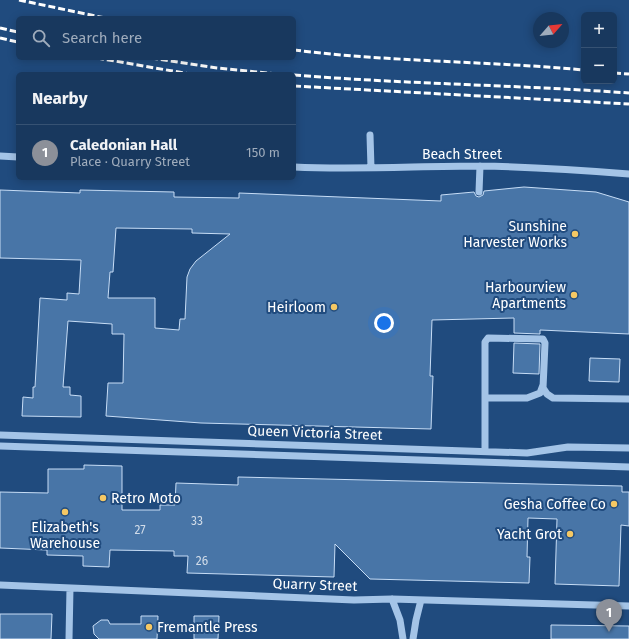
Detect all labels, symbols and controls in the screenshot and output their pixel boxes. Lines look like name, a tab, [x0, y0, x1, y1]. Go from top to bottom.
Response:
north arrow	[533, 12, 569, 48]
map controls	[581, 12, 617, 84]
button: +	[581, 12, 617, 48]
search box	[16, 16, 296, 60]
icon: search	[30, 27, 52, 49]
text: Search here	[62, 29, 142, 47]
button: −	[581, 48, 617, 84]
text: Nearby	[32, 88, 87, 109]
text: Caledonian Hall	[70, 136, 177, 154]
text: 1	[42, 145, 48, 160]
text: 150 m	[246, 145, 280, 160]
street label: Beach Street	[422, 146, 503, 163]
text: Place · Quarry Street	[70, 154, 190, 169]
place label: Sunshine Harvester Works	[463, 218, 567, 251]
marker: Sunshine Harvester Works	[570, 229, 580, 239]
place label: Harbourview Apartments	[485, 279, 566, 312]
marker: Harbourview Apartments	[569, 290, 579, 300]
place label: Heirloom	[267, 299, 326, 316]
marker: Heirloom	[329, 302, 339, 312]
your location	[374, 313, 394, 333]
street label: Queen Victoria Street	[247, 422, 384, 444]
place label: Retro Moto	[111, 490, 181, 507]
marker: Retro Moto	[98, 493, 108, 503]
place label: Gesha Coffee Co	[504, 496, 606, 513]
marker: Gesha Coffee Co	[609, 499, 619, 509]
marker: Elizabeth's Warehouse	[60, 507, 70, 517]
house number: 33	[191, 514, 203, 528]
place label: Elizabeth's Warehouse	[30, 519, 100, 552]
house number: 27	[134, 523, 146, 537]
place label: Yacht Grot	[497, 526, 563, 543]
marker: Yacht Grot	[565, 529, 575, 539]
house number: 26	[196, 554, 208, 568]
street label: Quarry Street	[272, 575, 359, 595]
pin: 1	[596, 599, 622, 632]
place label: Fremantle Press	[157, 619, 258, 636]
marker: Fremantle Press	[144, 622, 154, 632]

